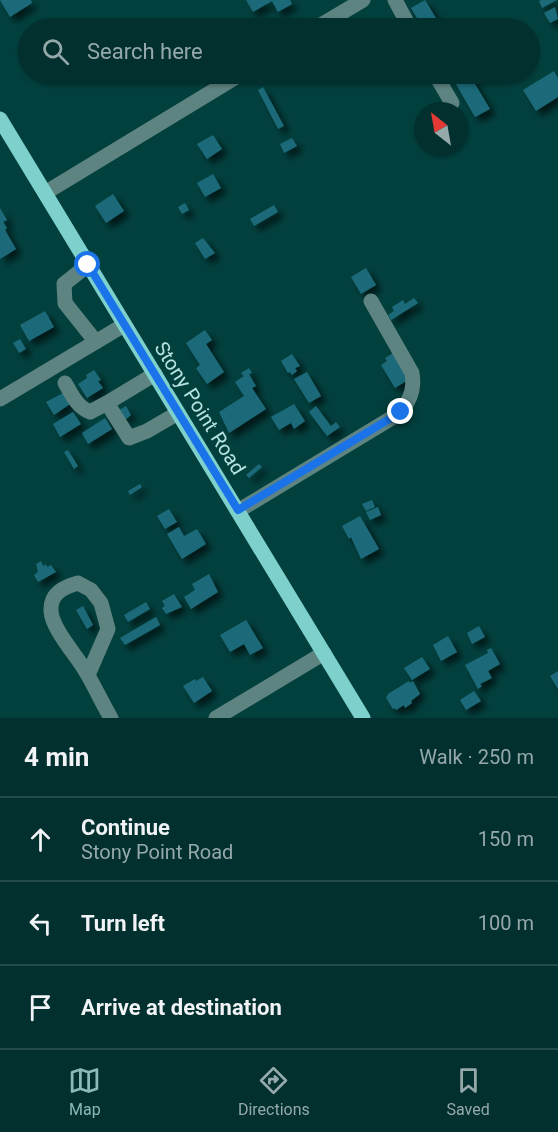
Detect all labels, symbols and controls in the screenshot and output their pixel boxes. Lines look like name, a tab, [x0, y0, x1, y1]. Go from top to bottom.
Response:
search box	[18, 18, 540, 84]
icon: search	[39, 35, 72, 68]
text: Search here	[87, 39, 203, 64]
north arrow	[414, 102, 468, 156]
route start	[74, 251, 100, 277]
street label: Stony Point Road	[149, 337, 251, 479]
route end	[387, 398, 413, 424]
text: 4 min	[24, 742, 89, 772]
text: Walk · 250 m	[419, 745, 534, 769]
text: Continue	[81, 815, 170, 840]
icon: ahead	[24, 823, 57, 856]
text: 150 m	[478, 827, 534, 851]
text: Stony Point Road	[81, 840, 233, 864]
icon: left	[24, 907, 57, 940]
text: Turn left	[81, 911, 165, 936]
text: 100 m	[478, 911, 534, 935]
icon: arrive	[24, 991, 57, 1024]
text: Arrive at destination	[81, 995, 282, 1020]
tab: Map	[68, 1064, 101, 1119]
tab: Directions	[238, 1064, 310, 1119]
tab: Saved	[446, 1064, 490, 1119]

